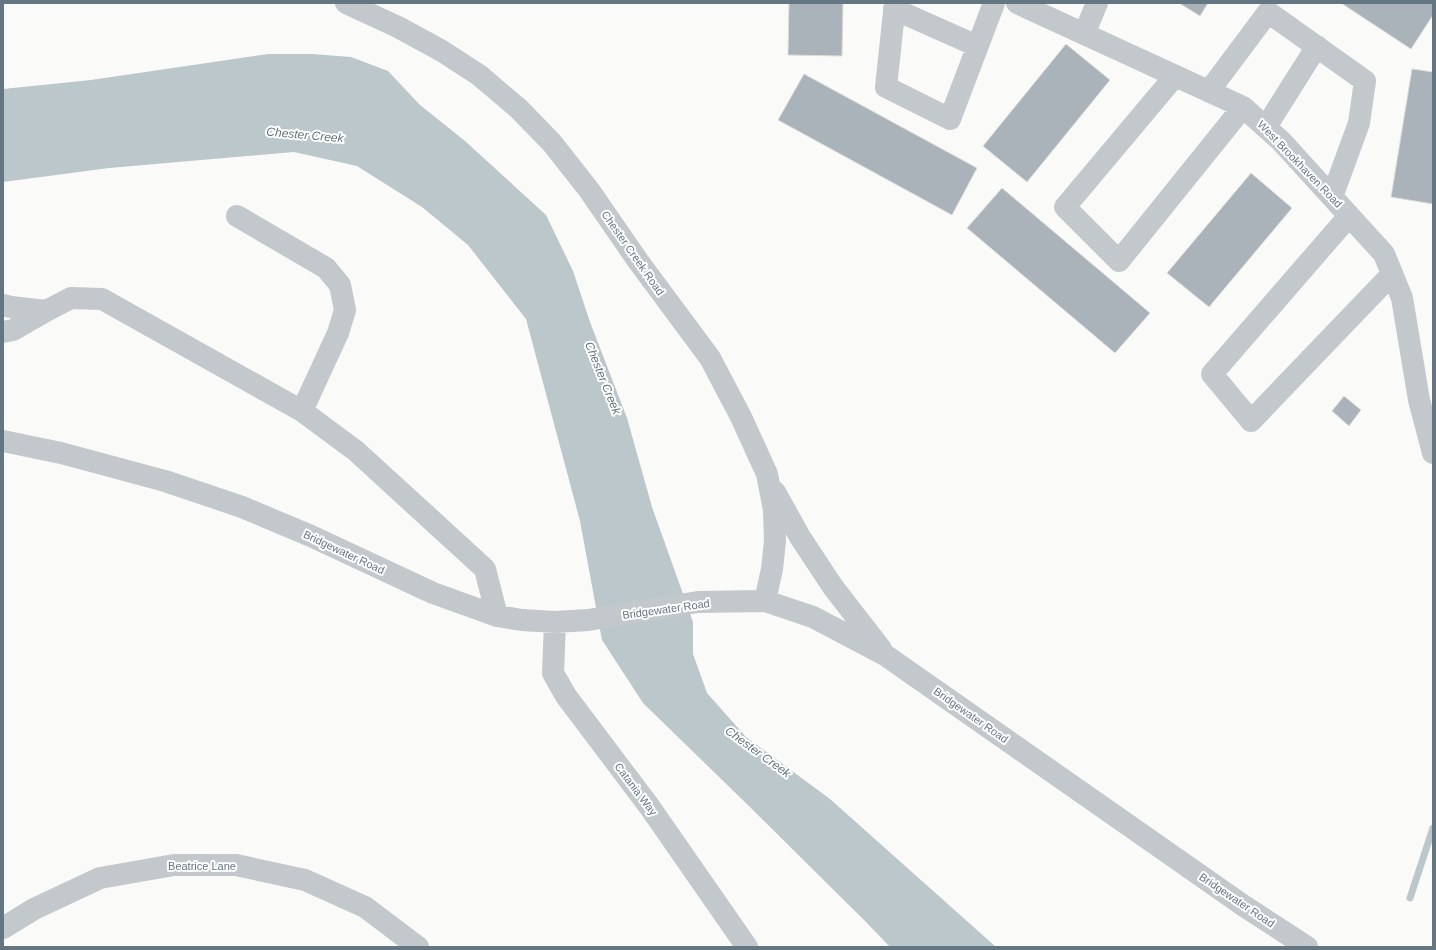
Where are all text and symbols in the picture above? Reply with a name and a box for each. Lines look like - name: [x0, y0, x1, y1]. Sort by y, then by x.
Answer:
- street label: West Brookhaven Road: [1255, 118, 1345, 210]
- water label: Chester Creek: [266, 125, 345, 145]
- street label: Chester Creek Road: [599, 208, 667, 298]
- water label: Chester Creek: [582, 340, 624, 417]
- street label: Bridgewater Road: [302, 528, 386, 576]
- street label: Bridgewater Road: [622, 597, 710, 621]
- street label: Bridgewater Road: [931, 685, 1011, 745]
- water label: Chester Creek: [723, 724, 794, 781]
- street label: Catania Way: [612, 760, 660, 818]
- street label: Beatrice Lane: [168, 860, 236, 872]
- street label: Bridgewater Road: [1197, 870, 1277, 930]

